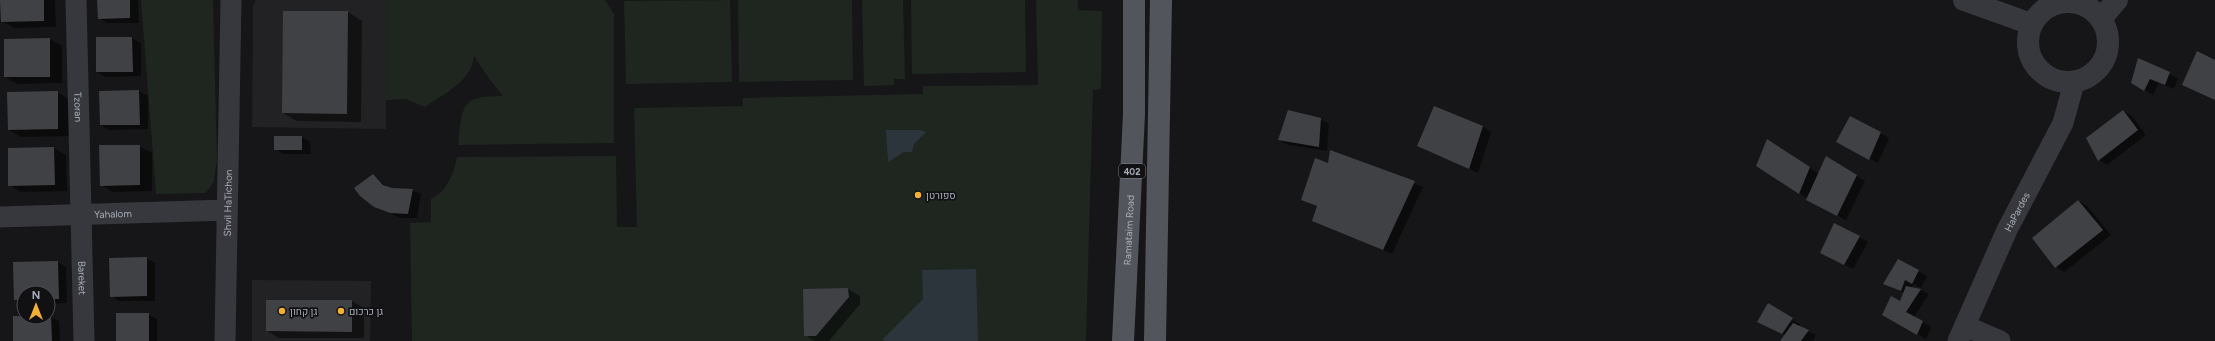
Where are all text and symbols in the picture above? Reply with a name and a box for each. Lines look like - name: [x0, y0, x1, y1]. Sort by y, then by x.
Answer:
- street label: Tzoran: [72, 92, 85, 123]
- road number: 402: [1119, 164, 1145, 178]
- street label: Shvil HaTichon: [220, 169, 235, 237]
- place label: ספורטן: [926, 189, 956, 202]
- street label: HaPardes: [2001, 189, 2032, 234]
- marker: ספורטן: [913, 190, 923, 200]
- street label: Ramataim Road: [1120, 195, 1137, 266]
- street label: Yahalom: [94, 206, 132, 221]
- street label: Bareket: [76, 261, 89, 295]
- north arrow: [16, 285, 56, 325]
- text: N: [32, 289, 40, 302]
- place label: גן קחון: [290, 305, 317, 318]
- place label: גן כרכום: [349, 305, 383, 318]
- marker: גן קחון: [277, 306, 287, 316]
- marker: גן כרכום: [336, 306, 346, 316]

